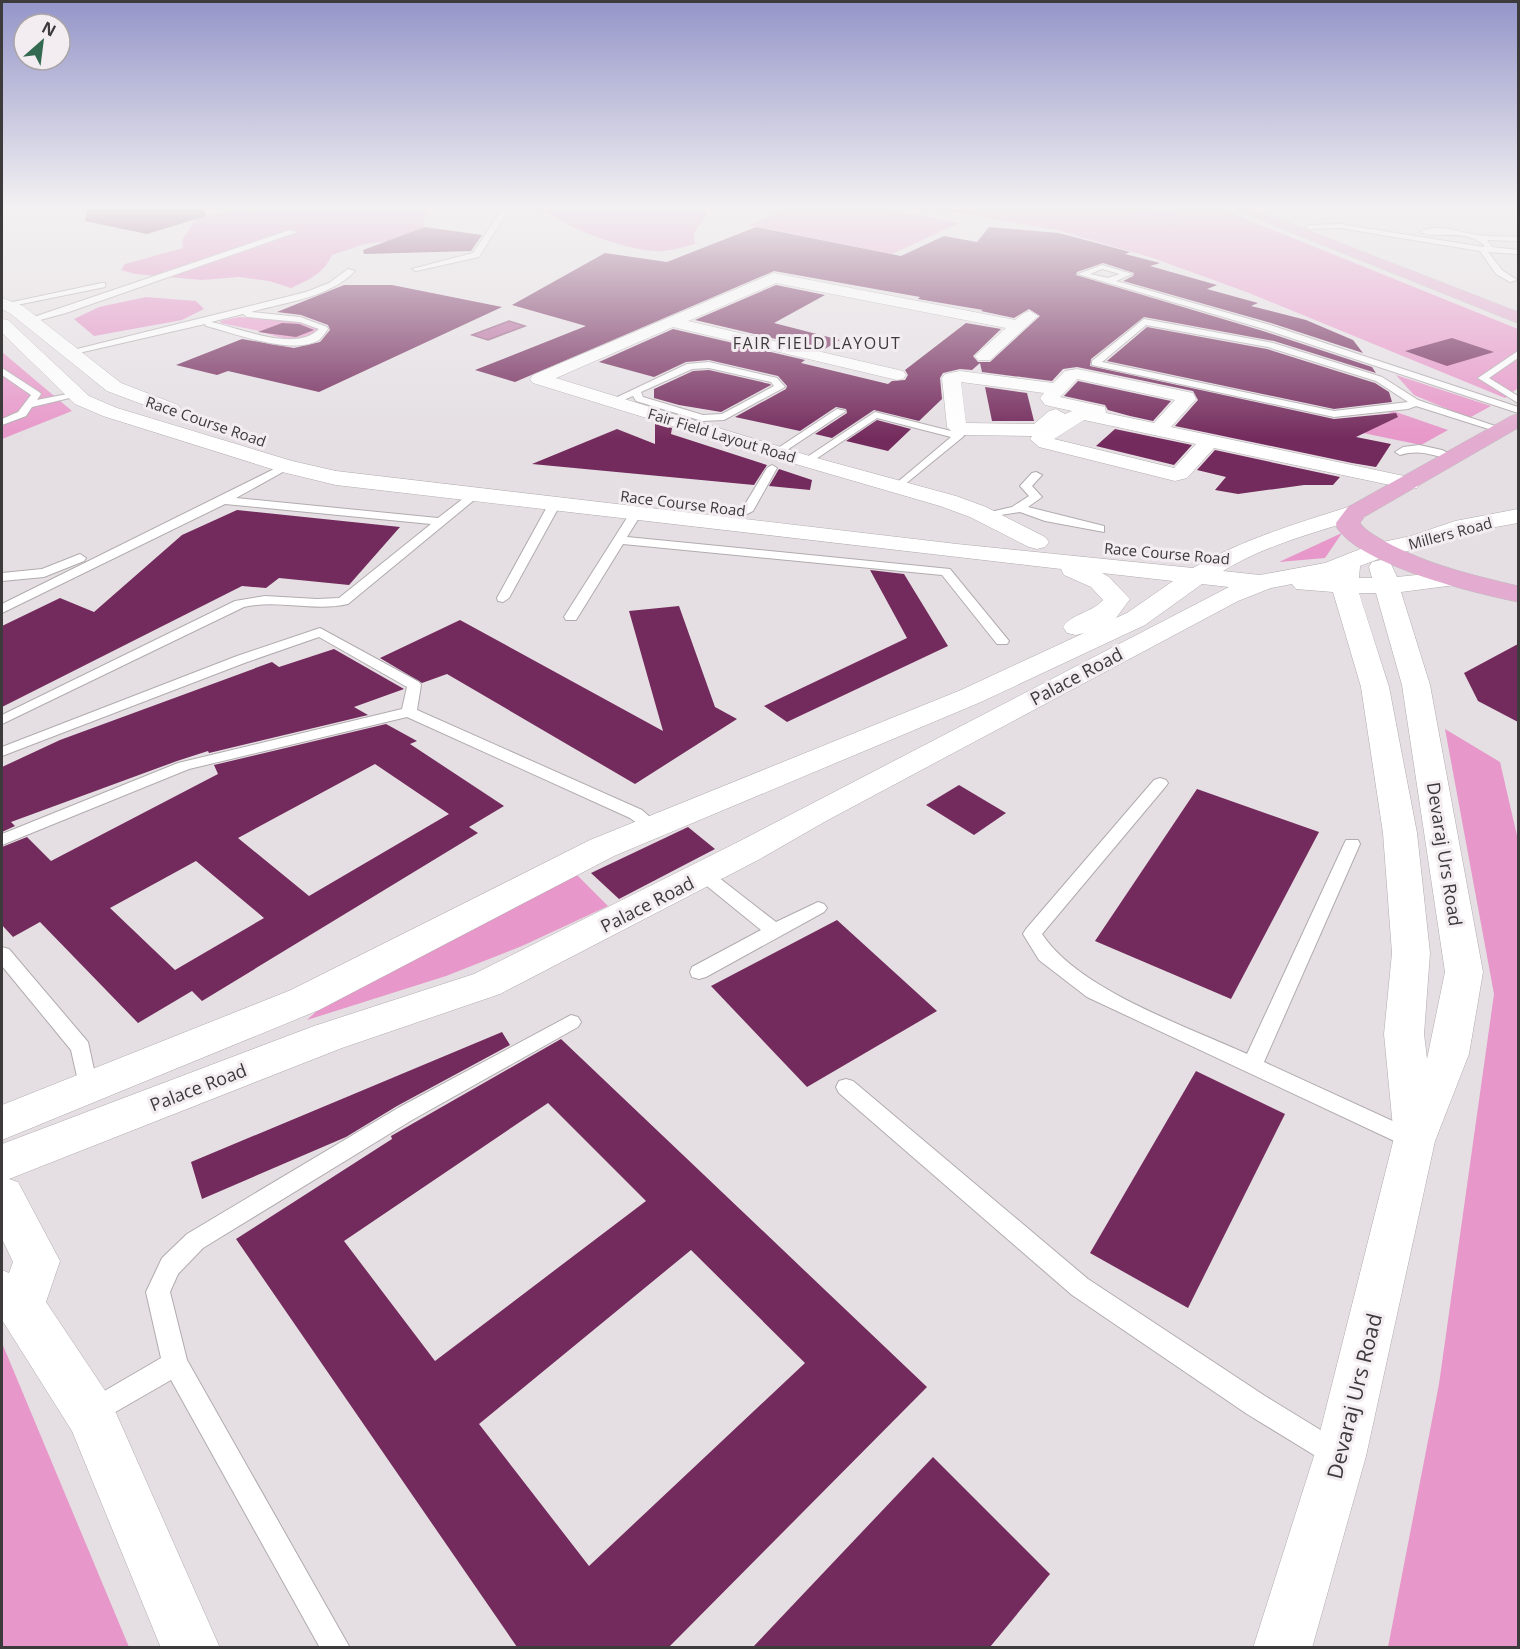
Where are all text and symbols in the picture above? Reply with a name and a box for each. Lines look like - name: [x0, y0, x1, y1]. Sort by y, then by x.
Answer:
- north arrow: [12, 12, 72, 72]
- text: N: [38, 16, 60, 42]
- district label: FAIR FIELD LAYOUT: [733, 332, 901, 354]
- street label: Race Course Road: [143, 391, 269, 451]
- street label: Fair Field Layout Road: [646, 403, 798, 467]
- street label: Race Course Road: [619, 485, 747, 521]
- street label: Millers Road: [1406, 512, 1494, 554]
- street label: Race Course Road: [1103, 538, 1231, 568]
- street label: Palace Road: [1025, 642, 1127, 710]
- street label: Devaraj Urs Road: [1422, 780, 1468, 928]
- street label: Palace Road: [596, 870, 698, 938]
- street label: Palace Road: [146, 1058, 250, 1116]
- street label: Devaraj Urs Road: [1320, 1310, 1388, 1482]

